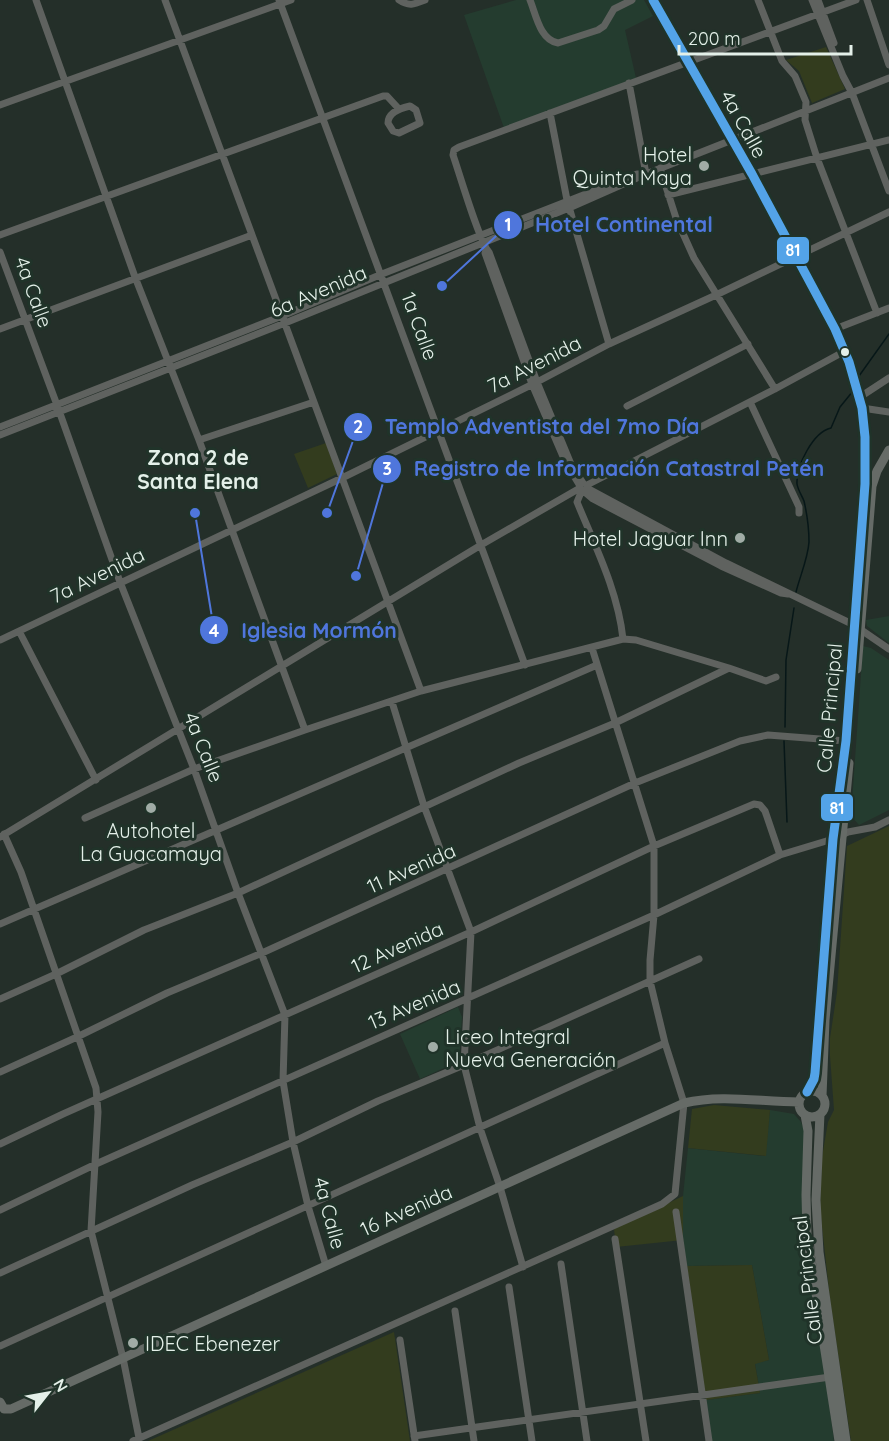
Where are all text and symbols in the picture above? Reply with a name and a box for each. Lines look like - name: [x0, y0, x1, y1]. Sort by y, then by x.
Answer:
- scale bar: [679, 18, 852, 56]
- text: 200 m: [688, 27, 741, 50]
- street label: 4a Calle: [715, 86, 773, 162]
- place label: Hotel Quinta Maya: [573, 142, 692, 190]
- marker: Hotel Quinta Maya: [697, 159, 711, 173]
- callout: Hotel Continental: [493, 206, 724, 245]
- text: Hotel Continental: [535, 211, 713, 237]
- text: 1: [504, 213, 512, 236]
- line badge: 81: [776, 236, 810, 265]
- text: 81: [786, 240, 801, 260]
- street label: 4a Calle: [10, 253, 58, 331]
- street label: 6a Avenida: [266, 259, 370, 323]
- street label: 1a Calle: [396, 289, 444, 363]
- street label: 7a Avenida: [483, 330, 585, 398]
- unlabelled marker: [839, 346, 851, 358]
- callout: Templo Adventista del 7mo Día: [343, 407, 712, 446]
- text: Templo Adventista del 7mo Día: [385, 413, 699, 439]
- text: 2: [353, 415, 363, 438]
- district label: Zona 2 de Santa Elena: [137, 444, 259, 494]
- callout: Registro de Información Catastral Petén: [372, 450, 837, 489]
- text: Registro de Información Catastral Petén: [414, 455, 824, 481]
- text: 3: [382, 457, 392, 480]
- place label: Hotel Jaguar Inn: [573, 526, 728, 551]
- marker: Hotel Jaguar Inn: [733, 531, 747, 545]
- street label: 7a Avenida: [46, 541, 148, 609]
- callout: Iglesia Mormón: [199, 611, 409, 650]
- text: Iglesia Mormón: [241, 617, 397, 643]
- text: 4: [209, 619, 220, 642]
- street label: Calle Principal: [811, 642, 847, 774]
- street label: 4a Calle: [179, 708, 229, 786]
- line badge: 81: [820, 793, 854, 822]
- text: 81: [830, 798, 845, 818]
- marker: Autohotel La Guacamaya: [144, 801, 158, 815]
- place label: Autohotel La Guacamaya: [80, 818, 222, 866]
- street label: 11 Avenida: [363, 837, 459, 899]
- street label: 12 Avenida: [347, 916, 447, 978]
- street label: 13 Avenida: [364, 973, 464, 1035]
- place label: Liceo Integral Nueva Generación: [445, 1024, 616, 1072]
- marker: Liceo Integral Nueva Generación: [426, 1040, 440, 1054]
- street label: 4a Calle: [308, 1174, 352, 1252]
- street label: 16 Avenida: [356, 1179, 456, 1241]
- street label: Calle Principal: [787, 1214, 827, 1346]
- place label: IDEC Ebenezer: [145, 1331, 281, 1356]
- marker: IDEC Ebenezer: [126, 1336, 140, 1350]
- north arrow: [18, 1363, 78, 1423]
- text: N: [49, 1375, 72, 1395]

